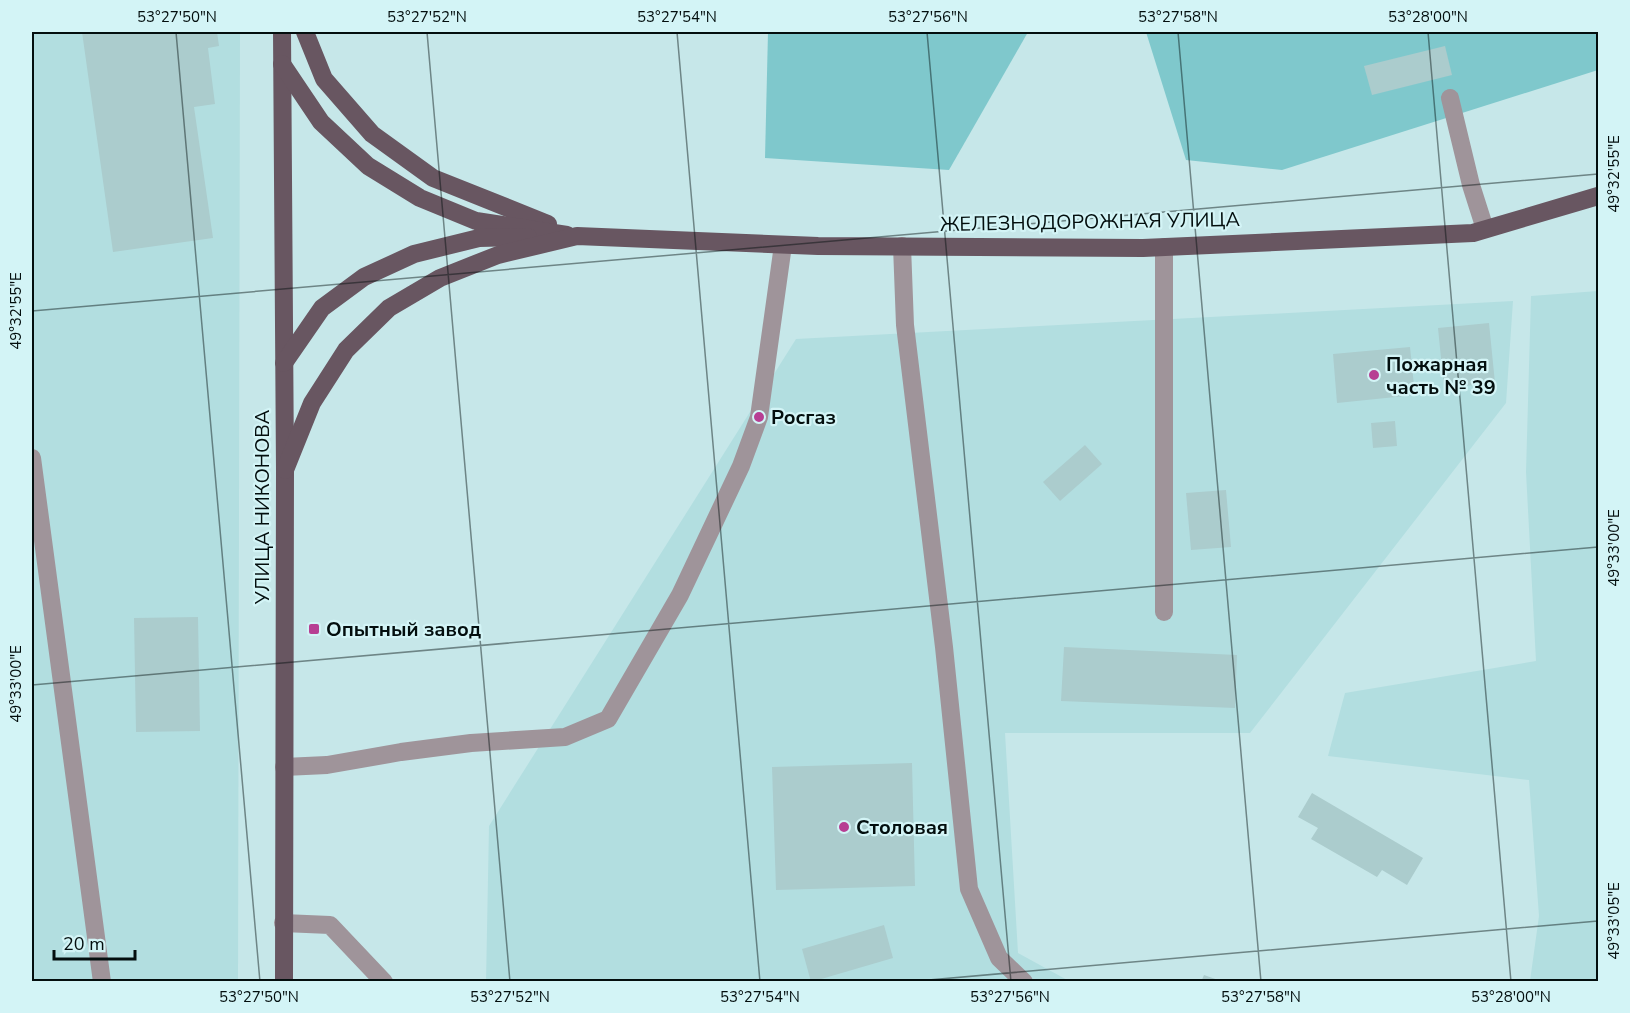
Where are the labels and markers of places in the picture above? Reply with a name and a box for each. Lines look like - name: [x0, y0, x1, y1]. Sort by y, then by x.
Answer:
- place label: Пожарная часть № 39: [1386, 351, 1496, 401]
- marker: Пожарная часть № 39: [1367, 368, 1381, 382]
- place label: Росгаз: [771, 404, 836, 431]
- marker: Росгаз: [752, 410, 766, 424]
- place label: Опытный завод: [326, 616, 481, 643]
- marker: Опытный завод: [307, 622, 321, 636]
- place label: Столовая: [856, 814, 948, 841]
- marker: Столовая: [837, 820, 851, 834]

